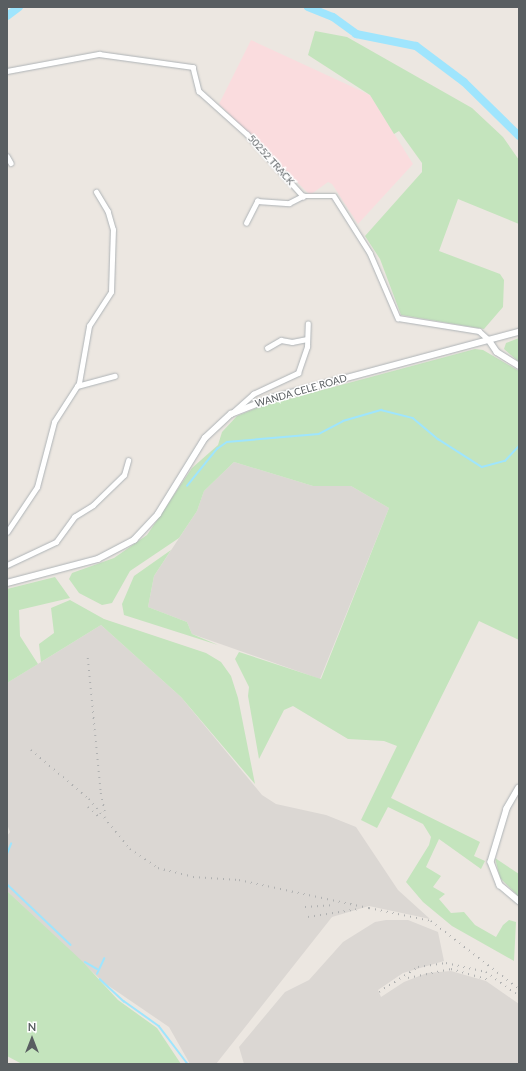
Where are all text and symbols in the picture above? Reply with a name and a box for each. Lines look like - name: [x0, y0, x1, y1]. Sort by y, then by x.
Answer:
- street label: 50252 TRACK: [245, 132, 297, 188]
- street label: WANDA CELE ROAD: [254, 372, 348, 410]
- north arrow: [12, 1019, 52, 1059]
- text: N: [28, 1020, 36, 1033]

